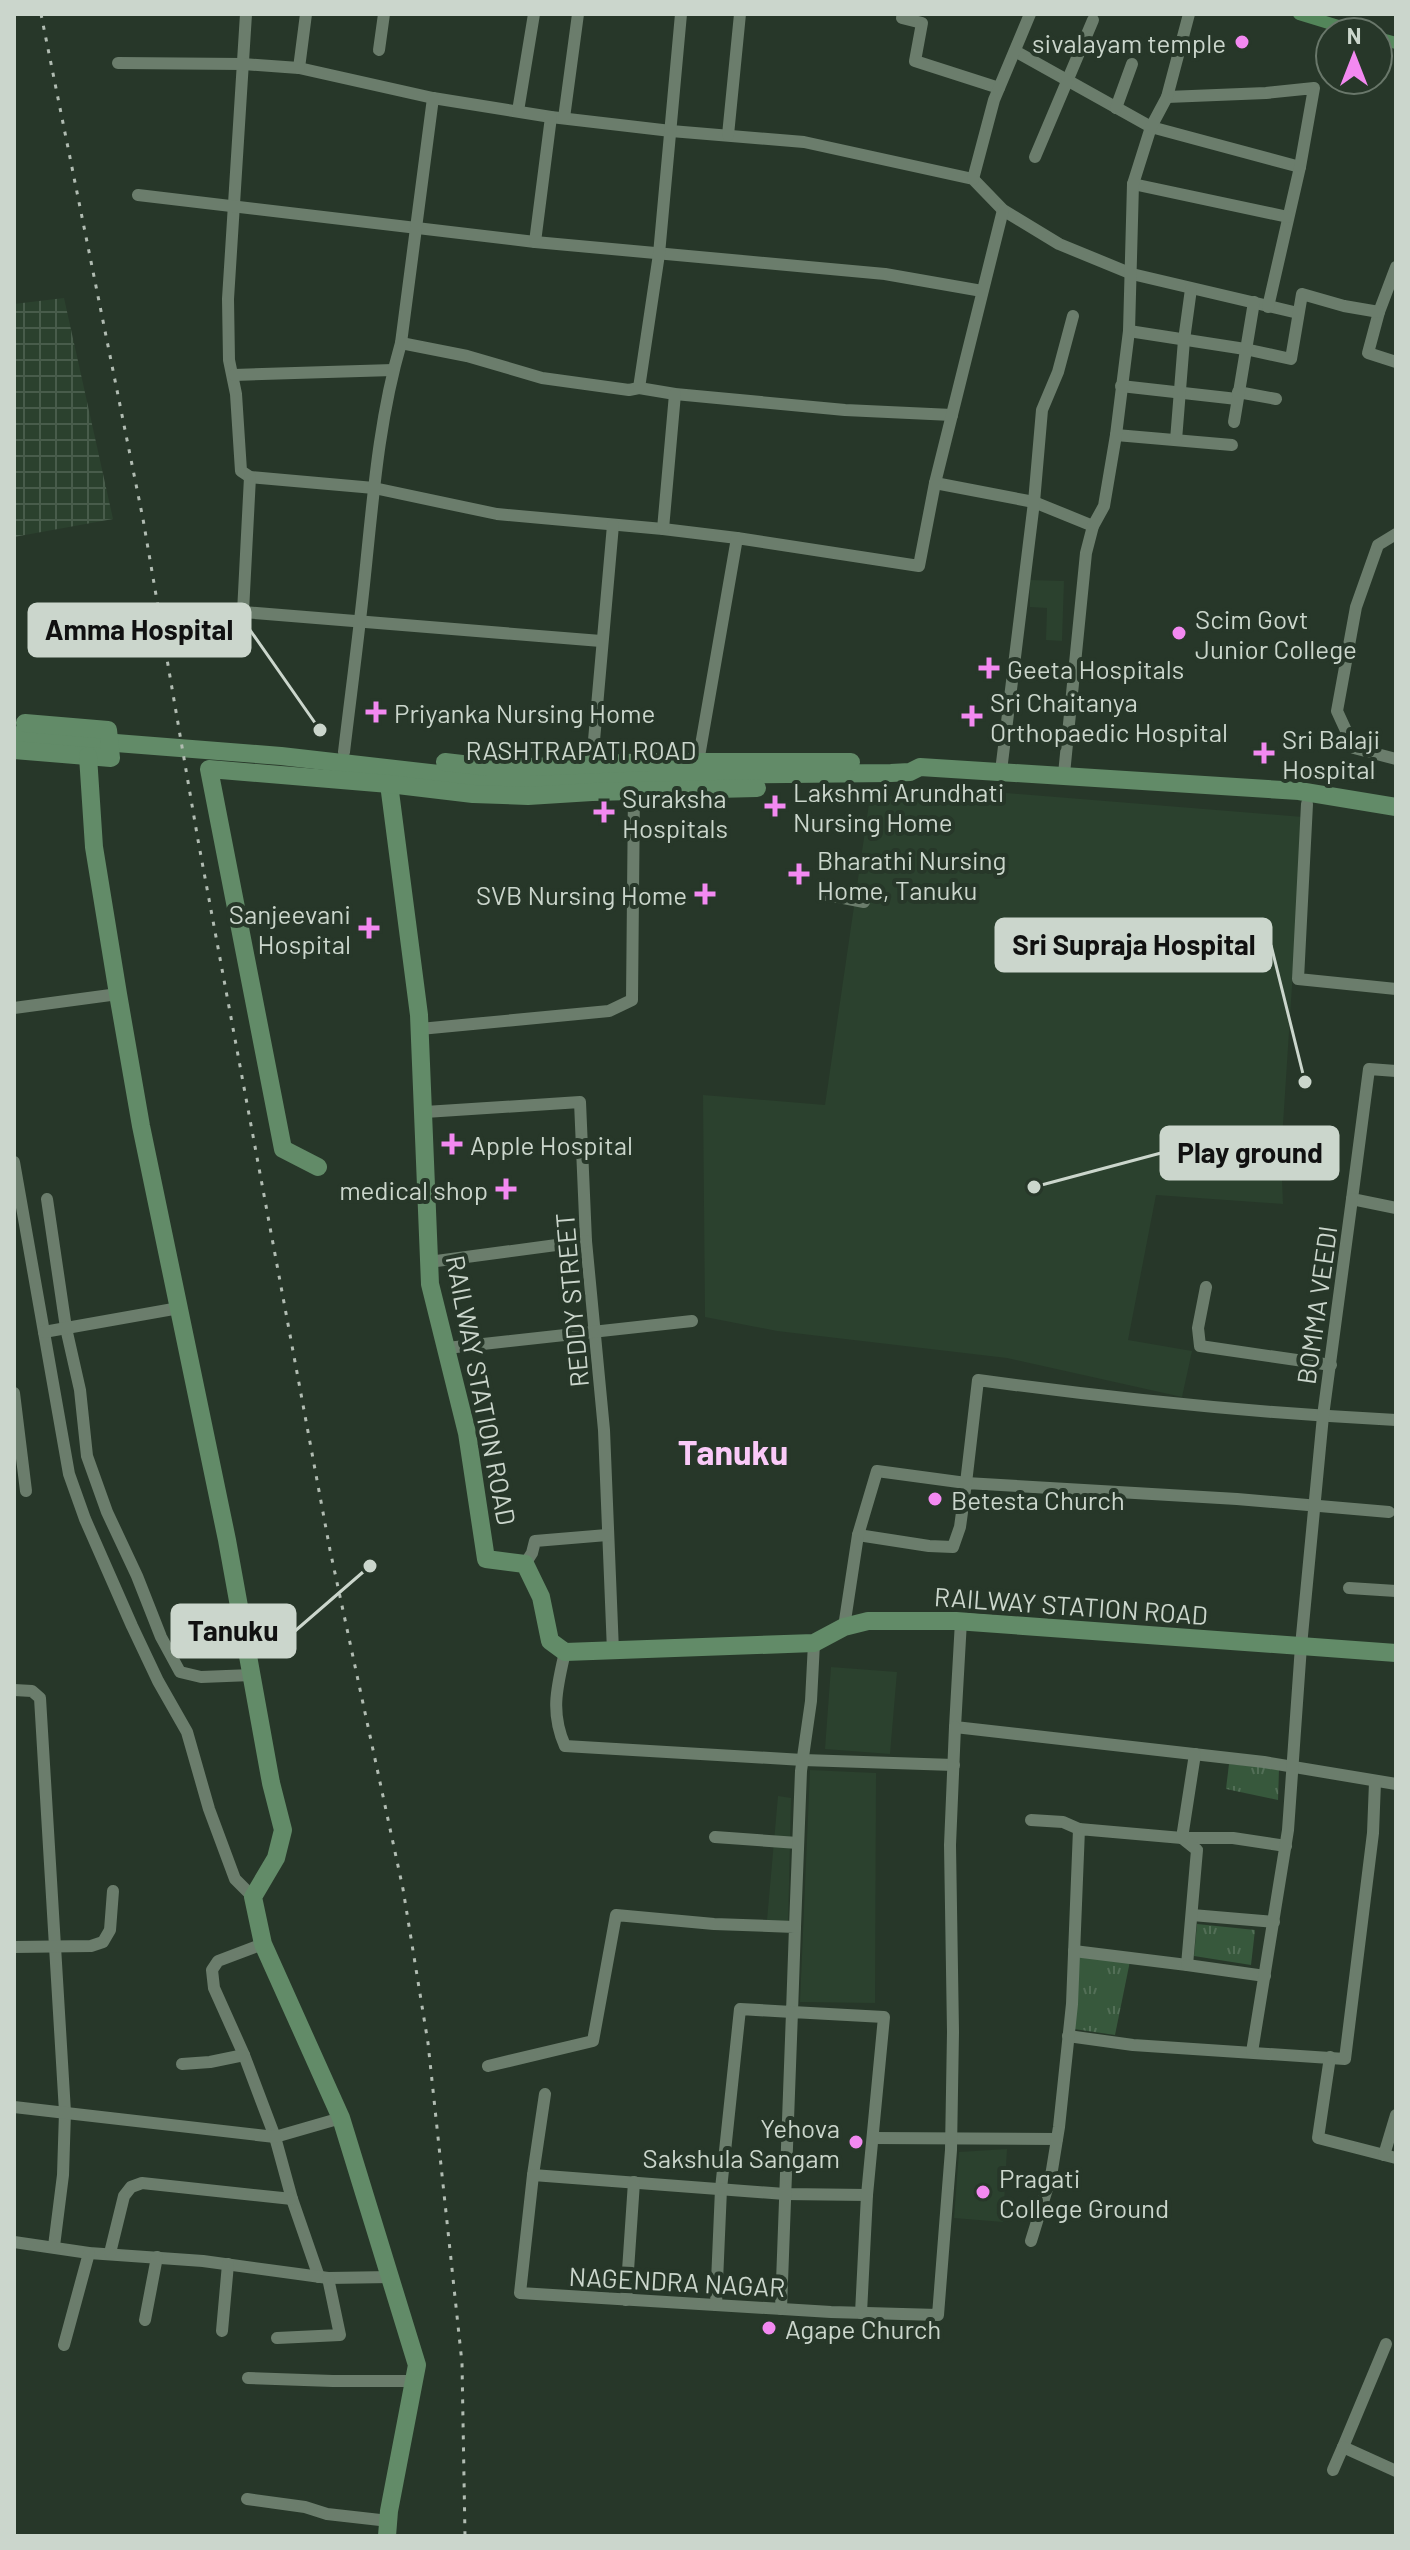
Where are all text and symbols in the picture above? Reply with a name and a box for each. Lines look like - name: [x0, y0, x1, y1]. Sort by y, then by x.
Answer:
- north arrow: [1314, 16, 1394, 96]
- text: N: [1347, 22, 1361, 48]
- place label: sivalayam temple: [1032, 27, 1226, 58]
- marker: sivalayam temple: [1233, 33, 1251, 51]
- place label: Scim Govt Junior College: [1195, 603, 1357, 664]
- callout: Amma Hospital: [29, 604, 250, 656]
- text: Amma Hospital: [45, 612, 233, 646]
- marker: Scim Govt Junior College: [1170, 624, 1188, 642]
- place label: Geeta Hospitals: [1007, 653, 1184, 684]
- marker: Geeta Hospitals: [978, 657, 1000, 679]
- place label: Sri Chaitanya Orthopaedic Hospital: [990, 686, 1228, 747]
- place label: Priyanka Nursing Home: [394, 697, 655, 728]
- marker: Priyanka Nursing Home: [365, 701, 387, 723]
- marker: Sri Chaitanya Orthopaedic Hospital: [961, 705, 983, 727]
- place label: Sri Balaji Hospital: [1282, 723, 1380, 784]
- street label: RASHTRAPATI ROAD: [466, 734, 696, 765]
- marker: Sri Balaji Hospital: [1253, 742, 1275, 764]
- place label: Lakshmi Arundhati Nursing Home: [793, 776, 1004, 837]
- place label: Suraksha Hospitals: [622, 782, 728, 843]
- marker: Lakshmi Arundhati Nursing Home: [764, 795, 786, 817]
- marker: Suraksha Hospitals: [593, 801, 615, 823]
- place label: Bharathi Nursing Home, Tanuku: [817, 844, 1006, 905]
- marker: Bharathi Nursing Home, Tanuku: [788, 863, 810, 885]
- place label: SVB Nursing Home: [476, 879, 687, 910]
- marker: SVB Nursing Home: [694, 883, 716, 905]
- place label: Sanjeevani Hospital: [229, 898, 351, 959]
- marker: Sanjeevani Hospital: [358, 917, 380, 939]
- callout: Sri Supraja Hospital: [996, 919, 1271, 971]
- text: Sri Supraja Hospital: [1012, 927, 1256, 961]
- callout: Play ground: [1161, 1127, 1338, 1179]
- place label: Apple Hospital: [470, 1129, 633, 1160]
- marker: Apple Hospital: [441, 1133, 463, 1155]
- text: Play ground: [1177, 1135, 1323, 1169]
- place label: medical shop: [339, 1174, 488, 1205]
- marker: medical shop: [495, 1178, 517, 1200]
- street label: REDDY STREET: [548, 1212, 594, 1388]
- street label: BOMMA VEEDI: [1290, 1224, 1342, 1386]
- street label: RAILWAY STATION ROAD: [441, 1253, 523, 1527]
- district label: Tanuku: [678, 1431, 788, 1472]
- place label: Betesta Church: [951, 1484, 1125, 1515]
- marker: Betesta Church: [926, 1490, 944, 1508]
- street label: RAILWAY STATION ROAD: [933, 1580, 1209, 1630]
- callout: Tanuku: [172, 1605, 295, 1657]
- text: Tanuku: [188, 1613, 278, 1647]
- place label: Yehova Sakshula Sangam: [643, 2112, 840, 2173]
- marker: Yehova Sakshula Sangam: [847, 2133, 865, 2151]
- place label: Pragati College Ground: [999, 2162, 1169, 2223]
- marker: Pragati College Ground: [974, 2183, 992, 2201]
- street label: NAGENDRA NAGAR: [568, 2260, 786, 2302]
- place label: Agape Church: [785, 2313, 941, 2344]
- marker: Agape Church: [760, 2319, 778, 2337]

